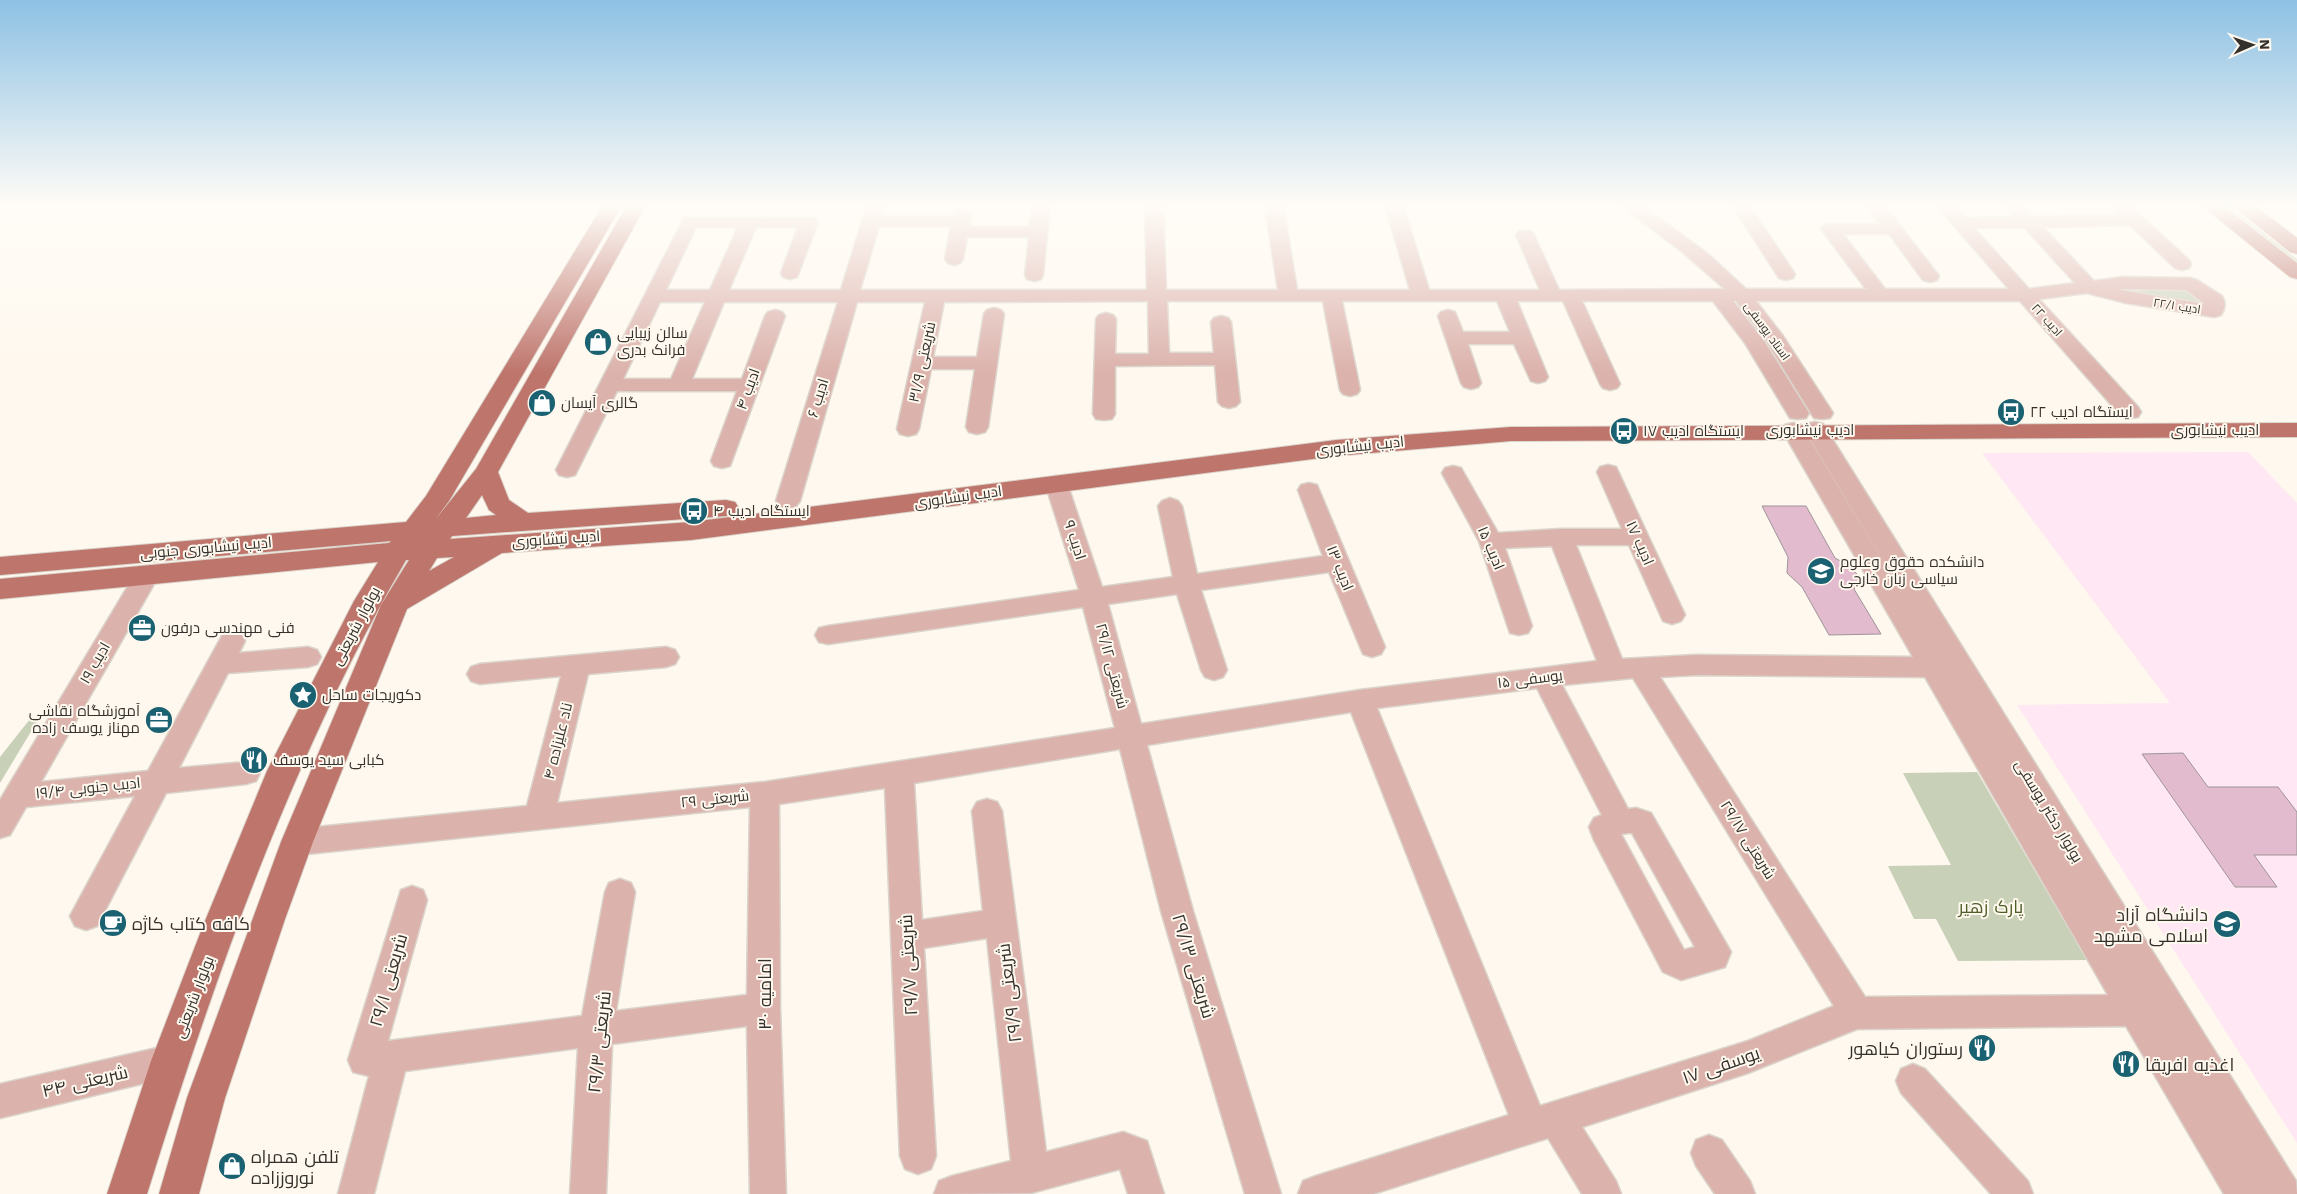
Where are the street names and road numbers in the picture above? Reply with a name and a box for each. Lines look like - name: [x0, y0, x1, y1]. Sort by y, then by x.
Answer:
- street label: ادیب ۲۲/۱: [2152, 295, 2202, 317]
- street label: استاد یوسفی: [1741, 299, 1793, 363]
- street label: ادیب ۲۲: [2029, 301, 2065, 339]
- street label: شریعتی ۳۱/۹: [905, 320, 940, 404]
- street label: ادیب ۴: [732, 366, 764, 412]
- street label: ادیب ۶: [804, 376, 832, 420]
- street label: ادیب نیشابوری: [1766, 421, 1854, 440]
- street label: ادیب نیشابوری: [2171, 421, 2259, 440]
- street label: ادیب نیشابوری: [1315, 432, 1405, 461]
- street label: ادیب نیشابوری: [913, 482, 1003, 513]
- street label: ادیب ۹: [1060, 518, 1090, 562]
- street label: ادیب ۱۷: [1622, 518, 1658, 568]
- street label: ادیب ۱۵: [1474, 524, 1508, 572]
- street label: ادیب نیشابوری: [511, 527, 601, 552]
- street label: ادیب نیشابوری جنوبی: [139, 533, 273, 564]
- street label: ادیب ۱۳: [1323, 543, 1357, 593]
- street label: بولوار شریعتی: [328, 584, 385, 669]
- street label: شریعتی ۲۹/۱۲: [1091, 621, 1132, 711]
- street label: ادیب ۱۹: [76, 639, 114, 687]
- street label: یوسفی ۱۵: [1496, 666, 1564, 693]
- street label: ناد علیزاده ۴: [540, 701, 576, 781]
- street label: بولوار دکتر یوسفی: [2010, 756, 2087, 866]
- street label: ادیب جنوبی ۱۹/۴: [35, 774, 141, 803]
- street label: شریعتی ۲۹: [680, 786, 750, 813]
- street label: شریعتی ۲۹/۱۷: [1716, 797, 1779, 883]
- street label: شریعتی ۲۹/۱۳: [1167, 911, 1220, 1021]
- street label: شریعتی ۲۹/۷: [895, 914, 922, 1016]
- street label: شریعتی ۲۹/۱: [365, 931, 412, 1029]
- street label: شریعتی ۲۹/۹: [993, 942, 1026, 1044]
- street label: بولوار شریعتی: [170, 953, 219, 1041]
- street label: امامیه ۳۰: [754, 958, 775, 1030]
- street label: شریعتی ۲۹/۳: [583, 990, 616, 1094]
- street label: یوسفی ۱۷: [1680, 1042, 1763, 1089]
- street label: شریعتی ۴۴: [40, 1061, 130, 1102]

